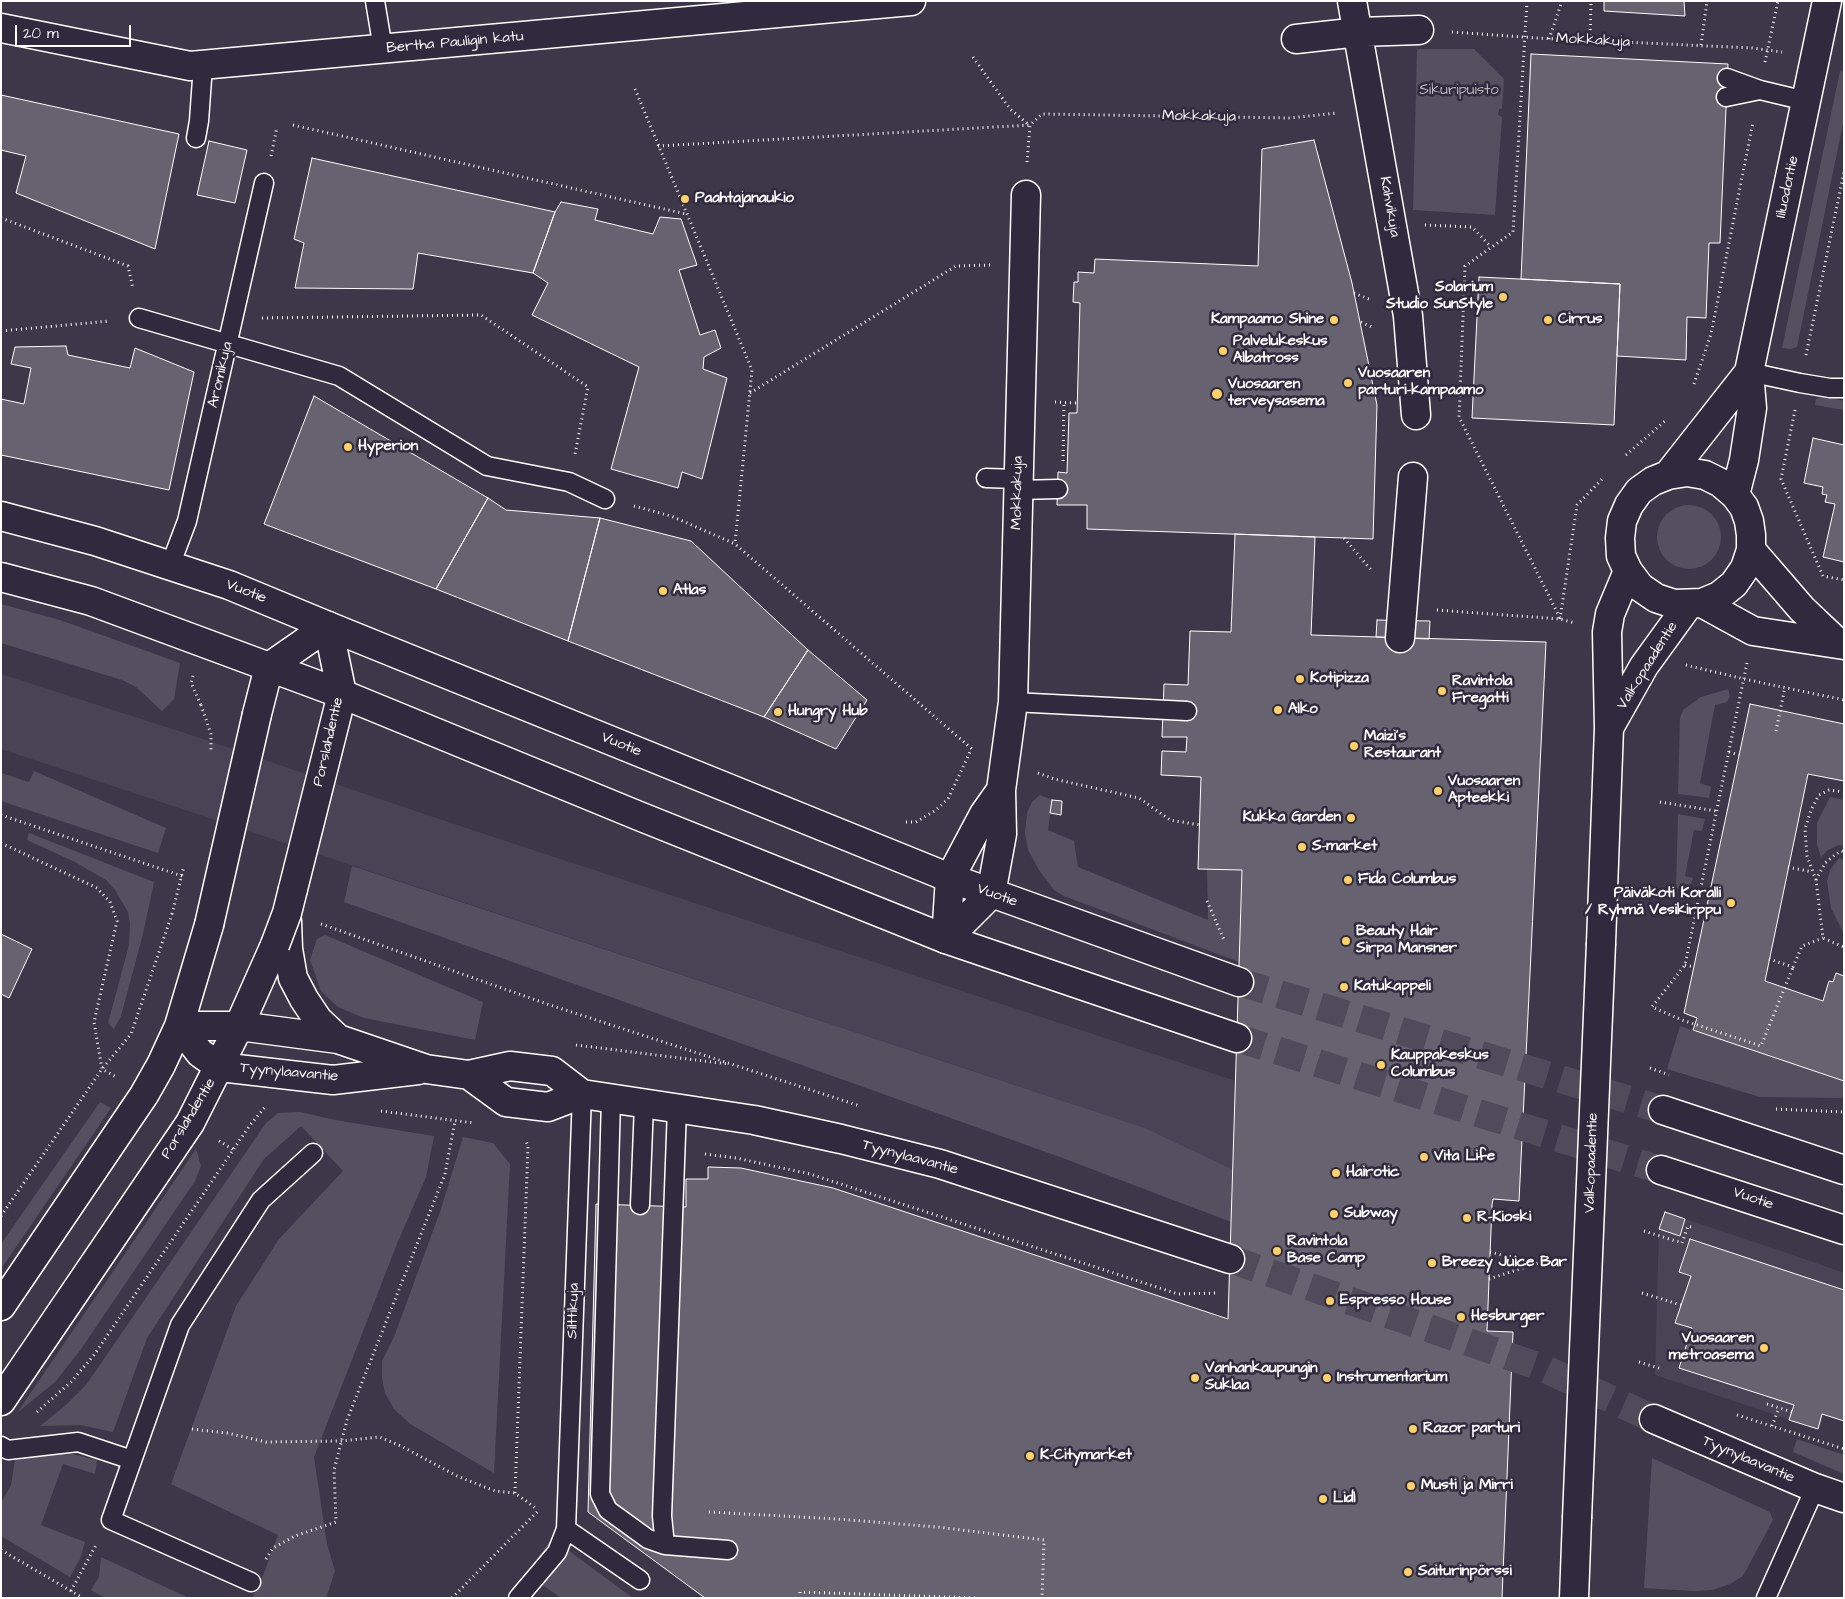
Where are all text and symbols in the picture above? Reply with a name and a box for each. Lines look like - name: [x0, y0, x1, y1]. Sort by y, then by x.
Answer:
- scale bar: [18, 15, 134, 47]
- text: 20 m: [23, 23, 59, 44]
- street label: Bertha Pauligin katu: [386, 28, 524, 58]
- street label: Mokkakuja: [1556, 30, 1630, 52]
- park label: Sikuripuisto: [1419, 82, 1499, 100]
- street label: Mokkakuja: [1162, 107, 1236, 127]
- street label: Iiluodontie: [1773, 154, 1803, 220]
- street label: Kahvikuja: [1375, 175, 1403, 239]
- place label: Paahtajanaukio: [695, 190, 794, 208]
- marker: Paahtajanaukio: [679, 193, 691, 205]
- place label: Solarium Studio SunStyle: [1386, 279, 1493, 314]
- marker: Solarium Studio SunStyle: [1497, 291, 1509, 303]
- place label: Kampaamo Shine: [1211, 311, 1324, 329]
- place label: Cirrus: [1558, 311, 1603, 329]
- marker: Kampaamo Shine: [1328, 314, 1340, 326]
- marker: Cirrus: [1542, 314, 1554, 326]
- place label: Palvelukeskus Albatross: [1233, 333, 1328, 368]
- street label: Aromikuja: [205, 340, 237, 410]
- marker: Palvelukeskus Albatross: [1217, 345, 1229, 357]
- place label: Vuosaaren parturi-kampaamo: [1358, 365, 1483, 400]
- place label: Vuosaaren terveysasema: [1228, 376, 1325, 411]
- marker: Vuosaaren parturi-kampaamo: [1342, 377, 1354, 389]
- marker: Vuosaaren terveysasema: [1210, 387, 1224, 401]
- place label: Hyperion: [358, 438, 418, 456]
- marker: Hyperion: [342, 441, 354, 453]
- street label: Mokkakuja: [1008, 456, 1028, 530]
- street label: Vuotie: [223, 576, 269, 608]
- place label: Atlas: [673, 582, 706, 600]
- marker: Atlas: [657, 585, 669, 597]
- street label: Valkopaadentie: [1614, 619, 1682, 713]
- place label: Kotipizza: [1310, 670, 1369, 688]
- marker: Kotipizza: [1294, 673, 1306, 685]
- place label: Ravintola Fregatti: [1452, 673, 1512, 708]
- marker: Ravintola Fregatti: [1436, 685, 1448, 697]
- street label: Porslahdentie: [310, 696, 348, 788]
- place label: Alko: [1288, 701, 1318, 719]
- place label: Hungry Hub: [788, 703, 868, 721]
- marker: Alko: [1272, 704, 1284, 716]
- marker: Hungry Hub: [772, 706, 784, 718]
- place label: Maizi's Restaurant: [1364, 728, 1441, 763]
- street label: Vuotie: [598, 729, 644, 761]
- marker: Maizi's Restaurant: [1348, 740, 1360, 752]
- place label: Vuosaaren Apteekki: [1448, 773, 1520, 808]
- marker: Vuosaaren Apteekki: [1432, 785, 1444, 797]
- place label: Kukka Garden: [1243, 809, 1341, 827]
- marker: Kukka Garden: [1345, 812, 1357, 824]
- place label: S-market: [1312, 838, 1377, 856]
- marker: S-market: [1296, 841, 1308, 853]
- place label: Fida Columbus: [1358, 871, 1456, 889]
- marker: Fida Columbus: [1342, 874, 1354, 886]
- street label: Vuotie: [974, 880, 1020, 912]
- place label: Päiväkoti Koralli / Ryhmä Vesikirppu: [1585, 885, 1721, 920]
- marker: Päiväkoti Koralli / Ryhmä Vesikirppu: [1725, 897, 1737, 909]
- place label: Beauty Hair Sirpa Mansner: [1356, 923, 1457, 958]
- marker: Beauty Hair Sirpa Mansner: [1340, 935, 1352, 947]
- place label: Katukappeli: [1354, 978, 1431, 996]
- marker: Katukappeli: [1338, 981, 1350, 993]
- place label: Kauppakeskus Columbus: [1391, 1047, 1489, 1082]
- marker: Kauppakeskus Columbus: [1375, 1059, 1387, 1071]
- street label: Tyynylaavantie: [239, 1060, 339, 1086]
- street label: Porslahdentie: [158, 1075, 220, 1163]
- street label: Valkopaadentie: [1581, 1113, 1603, 1213]
- street label: Tyynylaavantie: [860, 1137, 960, 1179]
- place label: Vita Life: [1434, 1148, 1495, 1166]
- marker: Vita Life: [1418, 1151, 1430, 1163]
- place label: Hairotic: [1346, 1164, 1400, 1182]
- marker: Hairotic: [1330, 1167, 1342, 1179]
- street label: Vuotie: [1730, 1184, 1776, 1214]
- place label: Subway: [1344, 1205, 1398, 1223]
- marker: Subway: [1328, 1208, 1340, 1220]
- place label: R-Kioski: [1477, 1209, 1531, 1227]
- marker: R-Kioski: [1461, 1212, 1473, 1224]
- place label: Ravintola Base Camp: [1287, 1233, 1365, 1268]
- marker: Ravintola Base Camp: [1271, 1245, 1283, 1257]
- place label: Breezy Juice Bar: [1442, 1254, 1567, 1272]
- marker: Breezy Juice Bar: [1426, 1257, 1438, 1269]
- street label: Silttikuja: [564, 1283, 584, 1339]
- place label: Espresso House: [1340, 1292, 1451, 1310]
- marker: Espresso House: [1324, 1295, 1336, 1307]
- place label: Hesburger: [1471, 1308, 1544, 1326]
- marker: Hesburger: [1455, 1311, 1467, 1323]
- place label: Vuosaaren metroasema: [1669, 1330, 1754, 1365]
- marker: Vuosaaren metroasema: [1758, 1342, 1770, 1354]
- place label: Vanhankaupungin Suklaa: [1205, 1360, 1318, 1395]
- place label: Instrumentarium: [1337, 1369, 1447, 1387]
- marker: Vanhankaupungin Suklaa: [1189, 1372, 1201, 1384]
- marker: Instrumentarium: [1321, 1372, 1333, 1384]
- place label: Razor parturi: [1423, 1420, 1520, 1438]
- marker: Razor parturi: [1407, 1423, 1419, 1435]
- street label: Tyynylaavantie: [1699, 1432, 1797, 1488]
- place label: K-Citymarket: [1040, 1447, 1132, 1465]
- marker: K-Citymarket: [1024, 1450, 1036, 1462]
- place label: Musti ja Mirri: [1421, 1477, 1513, 1495]
- marker: Musti ja Mirri: [1405, 1480, 1417, 1492]
- place label: Lidl: [1333, 1490, 1356, 1508]
- marker: Lidl: [1317, 1493, 1329, 1505]
- place label: Saiturinpörssi: [1418, 1563, 1512, 1581]
- marker: Saiturinpörssi: [1402, 1566, 1414, 1578]

